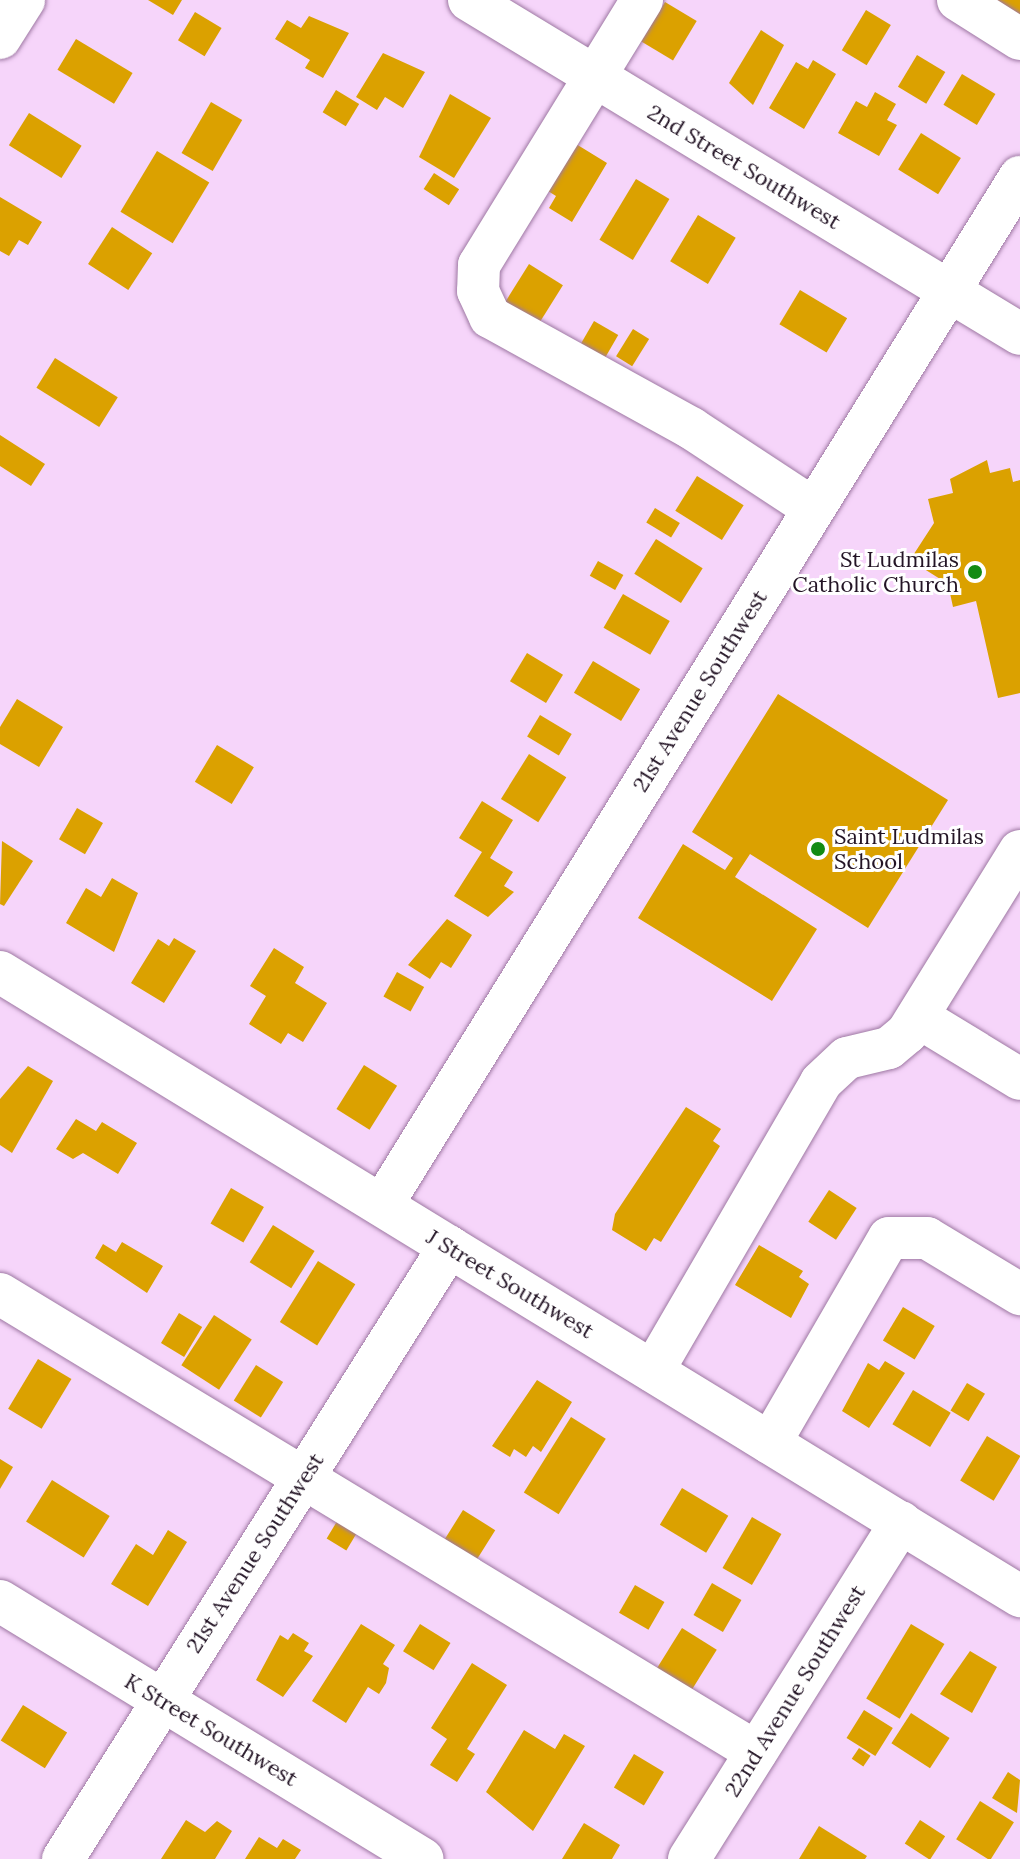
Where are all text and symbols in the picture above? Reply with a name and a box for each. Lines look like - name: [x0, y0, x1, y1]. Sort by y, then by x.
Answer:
- street label: 2nd Street Southwest: [643, 99, 845, 235]
- place label: St Ludmilas Catholic Church: [792, 546, 959, 598]
- marker: St Ludmilas Catholic Church: [966, 563, 984, 581]
- street label: 21st Avenue Southwest: [627, 585, 773, 797]
- place label: Saint Ludmilas School: [834, 823, 984, 874]
- marker: Saint Ludmilas School: [809, 840, 827, 858]
- street label: J Street Southwest: [422, 1224, 598, 1344]
- street label: 21st Avenue Southwest: [181, 1448, 329, 1658]
- street label: 22nd Avenue Southwest: [719, 1580, 871, 1802]
- street label: K Street Southwest: [120, 1668, 302, 1792]

